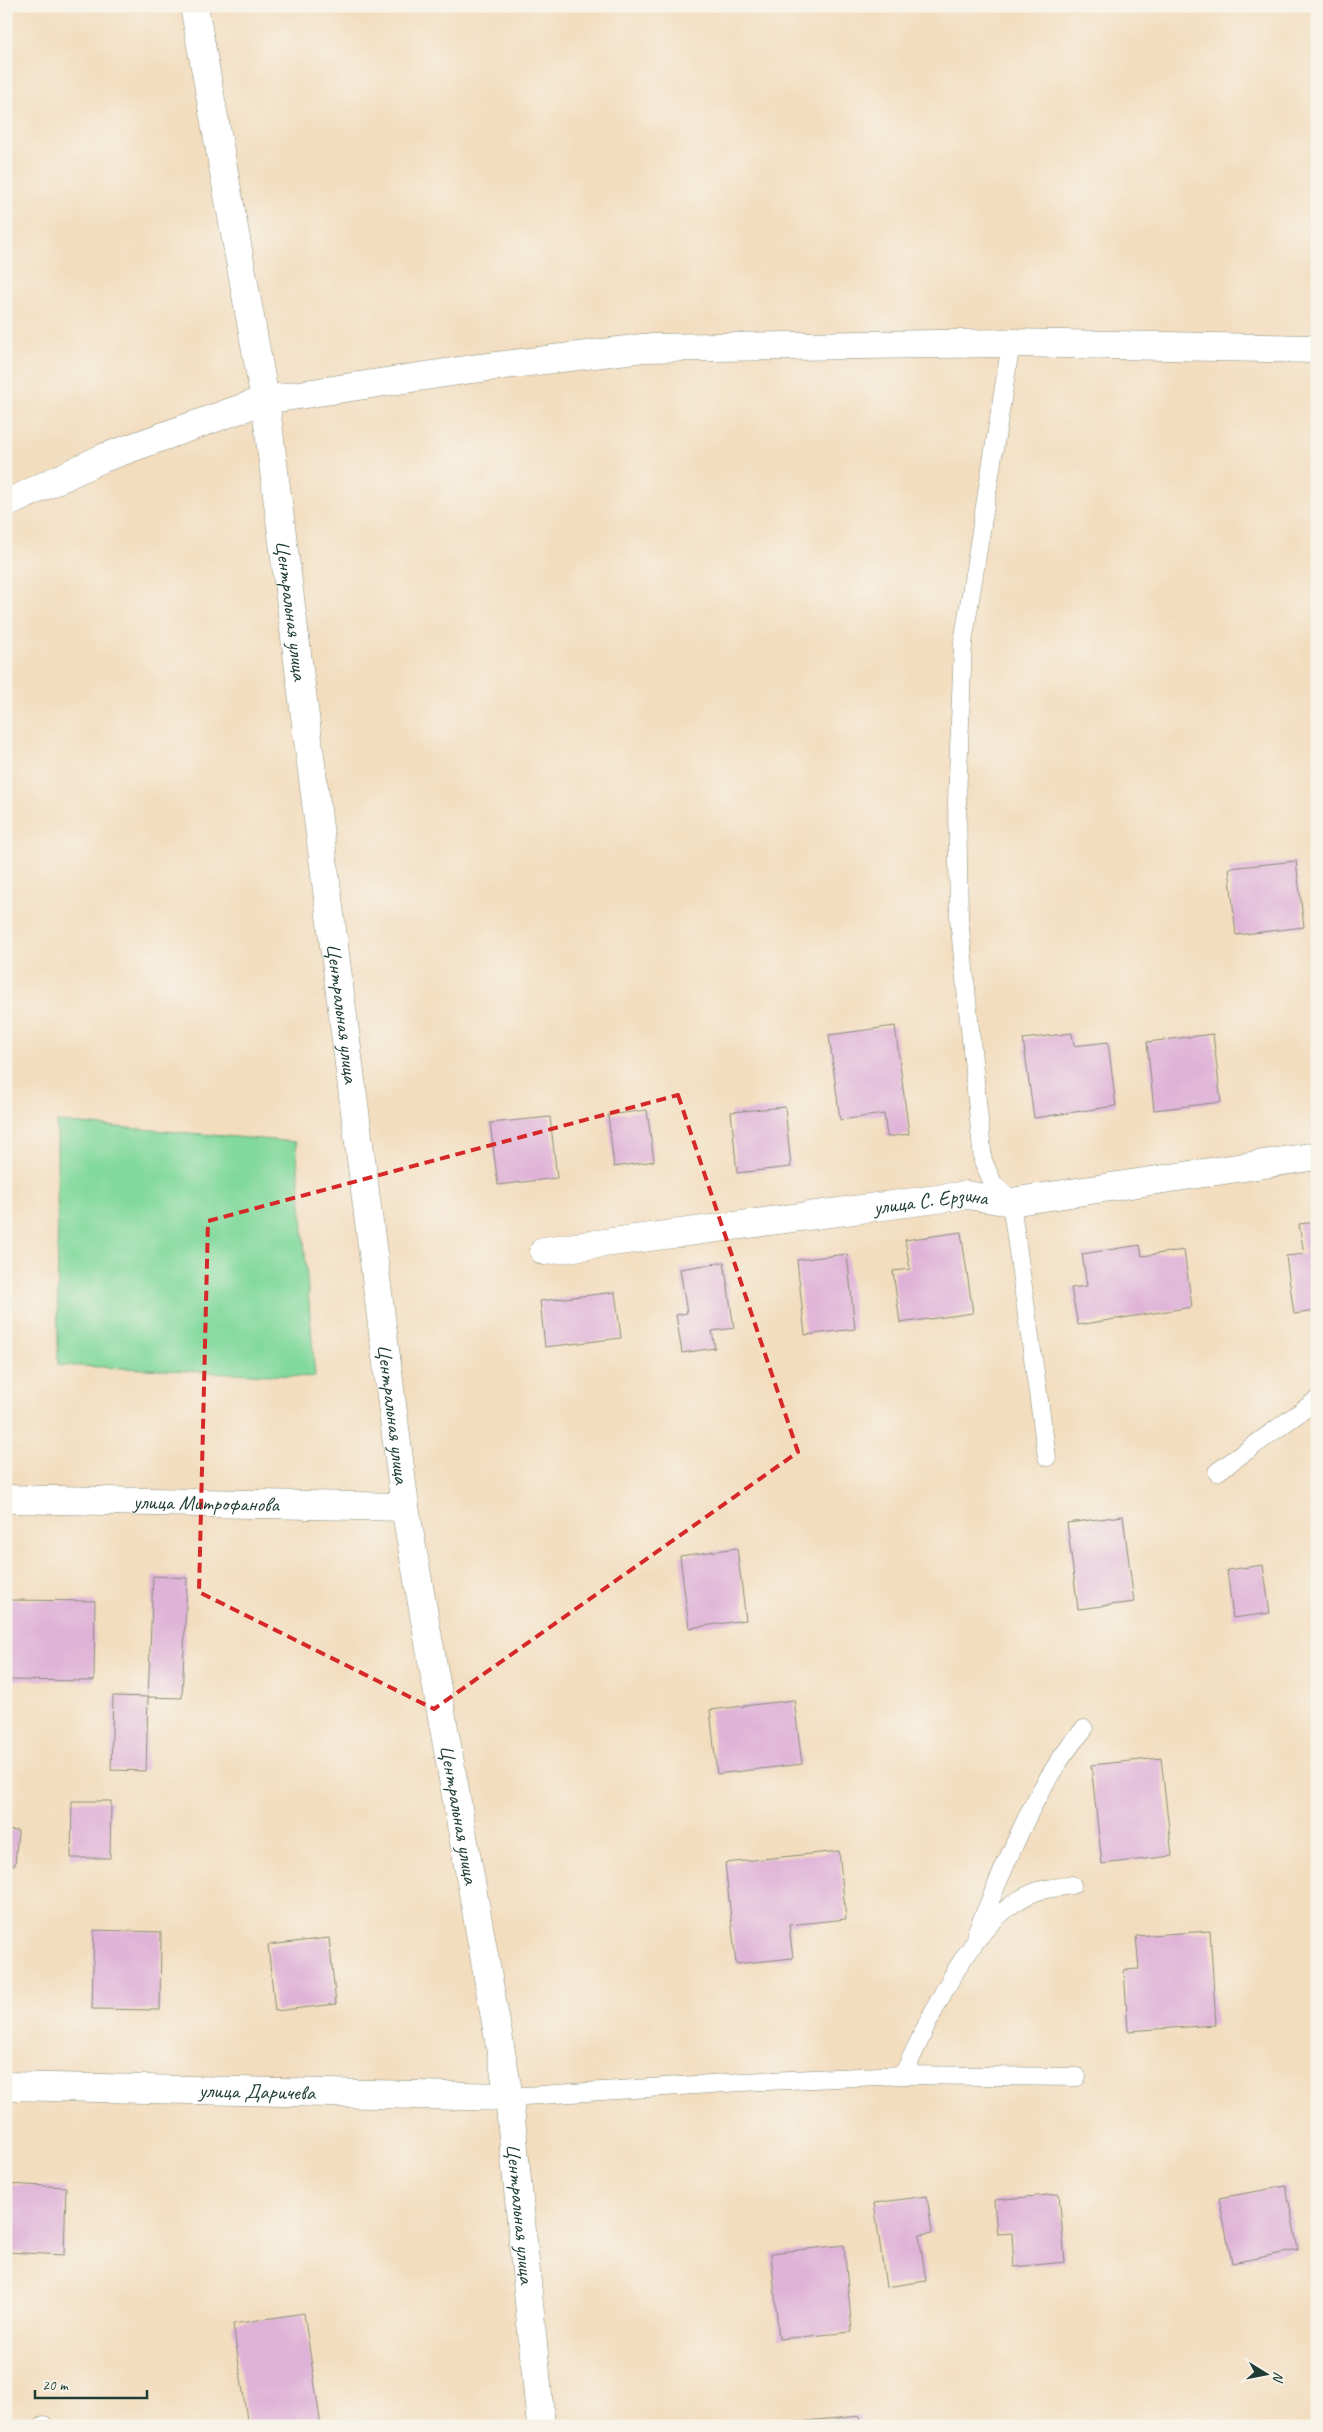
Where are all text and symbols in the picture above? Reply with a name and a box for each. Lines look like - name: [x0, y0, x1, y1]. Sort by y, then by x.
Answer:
- street label: Центральная улица: [270, 539, 314, 684]
- street label: Центральная улица: [321, 942, 364, 1086]
- street label: улица С. Ерзина: [870, 1181, 991, 1221]
- street label: Центральная улица: [371, 1342, 415, 1487]
- street label: улица Митрофанова: [131, 1489, 281, 1517]
- street label: Центральная улица: [434, 1743, 485, 1888]
- street label: улица Даричева: [197, 2077, 317, 2106]
- street label: Центральная улица: [501, 2142, 540, 2287]
- north arrow: [1240, 2350, 1290, 2400]
- scale bar: [35, 2367, 148, 2399]
- text: N: [1269, 2370, 1287, 2384]
- text: 20 m: [42, 2376, 69, 2395]

